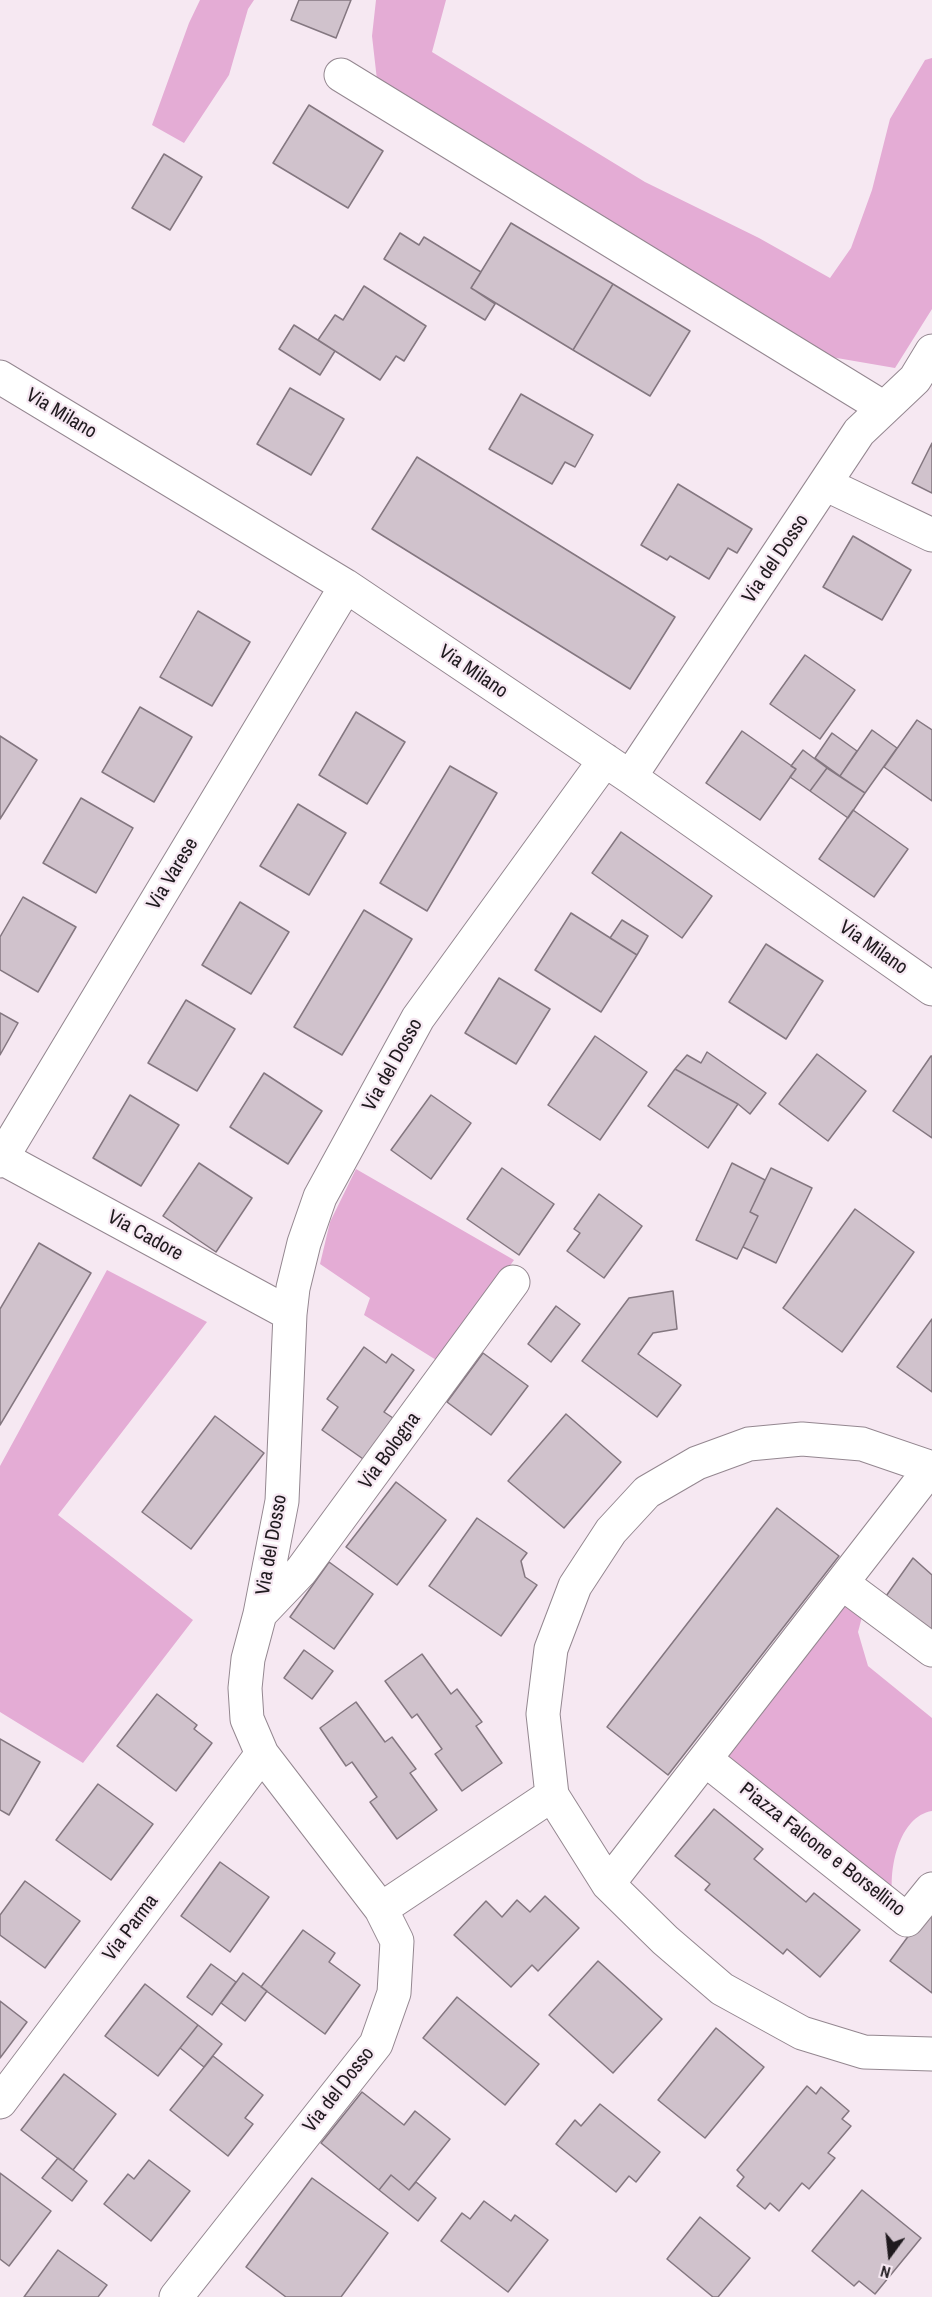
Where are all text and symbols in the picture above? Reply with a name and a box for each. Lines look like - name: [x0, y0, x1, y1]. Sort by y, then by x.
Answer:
- street label: Via Milano: [21, 384, 101, 444]
- street label: Via del Dosso: [738, 510, 814, 608]
- street label: Via Milano: [434, 640, 512, 704]
- street label: Via Varese: [142, 834, 204, 914]
- street label: Via Milano: [834, 916, 912, 980]
- street label: Via del Dosso: [358, 1015, 428, 1115]
- street label: Via Cadore: [103, 1205, 187, 1267]
- street label: Via Bologna: [354, 1408, 426, 1494]
- street label: Via del Dosso: [251, 1493, 293, 1597]
- street label: Piazza Falcone e Borsellino: [734, 1778, 910, 1922]
- street label: Via Parma: [98, 1890, 164, 1966]
- street label: Via del Dosso: [298, 2042, 380, 2138]
- north arrow: [860, 2225, 920, 2285]
- text: N: [878, 2261, 893, 2284]

